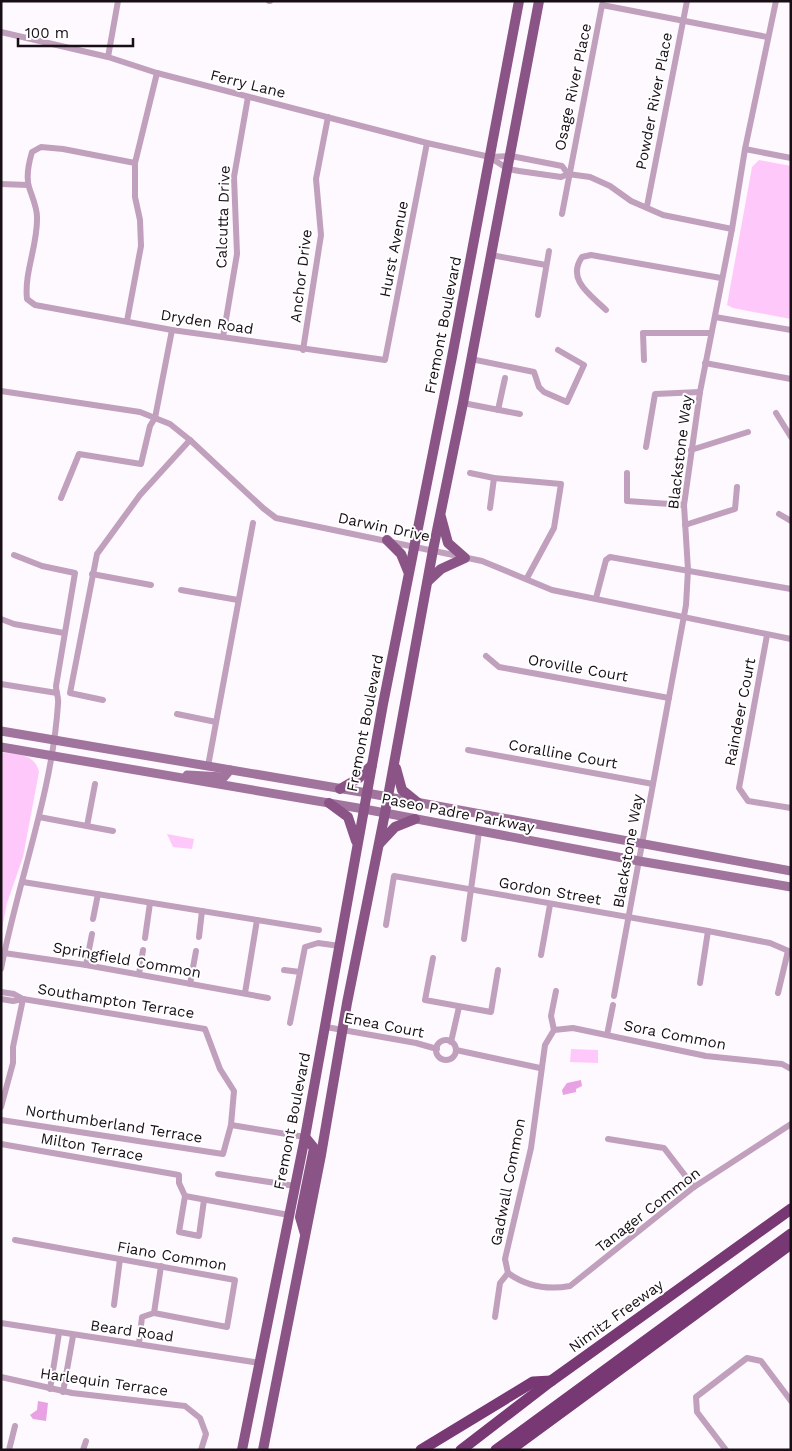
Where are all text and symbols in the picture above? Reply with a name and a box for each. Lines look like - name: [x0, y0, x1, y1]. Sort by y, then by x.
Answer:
- scale bar: [18, 15, 132, 47]
- street label: Osage River Place: [551, 22, 595, 152]
- text: 100 m: [25, 24, 69, 42]
- street label: Powder River Place: [632, 31, 676, 171]
- street label: Ferry Lane: [208, 66, 288, 102]
- street label: Calcutta Drive: [212, 165, 234, 269]
- street label: Hurst Avenue: [376, 199, 412, 299]
- street label: Anchor Drive: [286, 228, 316, 324]
- street label: Fremont Boulevard: [421, 255, 465, 395]
- street label: Dryden Road: [159, 306, 255, 338]
- street label: Blackstone Way: [664, 394, 696, 510]
- street label: Darwin Drive: [336, 508, 432, 546]
- street label: Oroville Court: [527, 650, 630, 686]
- street label: Fremont Boulevard: [343, 653, 387, 793]
- street label: Raindeer Court: [721, 656, 759, 768]
- street label: Coralline Court: [507, 736, 620, 773]
- street label: Paseo Padre Parkway: [380, 789, 536, 837]
- street label: Blackstone Way: [609, 793, 647, 909]
- street label: Gordon Street: [497, 873, 603, 909]
- street label: Springfield Common: [52, 938, 202, 982]
- street label: Southampton Terrace: [36, 980, 196, 1022]
- street label: Enea Court: [342, 1008, 426, 1042]
- street label: Sora Common: [622, 1016, 728, 1054]
- street label: Fremont Boulevard: [270, 1051, 314, 1191]
- street label: Northumberland Terrace: [24, 1101, 204, 1147]
- street label: Gadwall Common: [487, 1117, 529, 1247]
- street label: Milton Terrace: [39, 1129, 145, 1165]
- street label: Tanager Common: [592, 1164, 704, 1256]
- street label: Fiano Common: [116, 1237, 228, 1275]
- street label: Nimitz Freeway: [565, 1276, 667, 1356]
- street label: Beard Road: [89, 1316, 175, 1346]
- street label: Harlequin Terrace: [39, 1364, 169, 1400]

